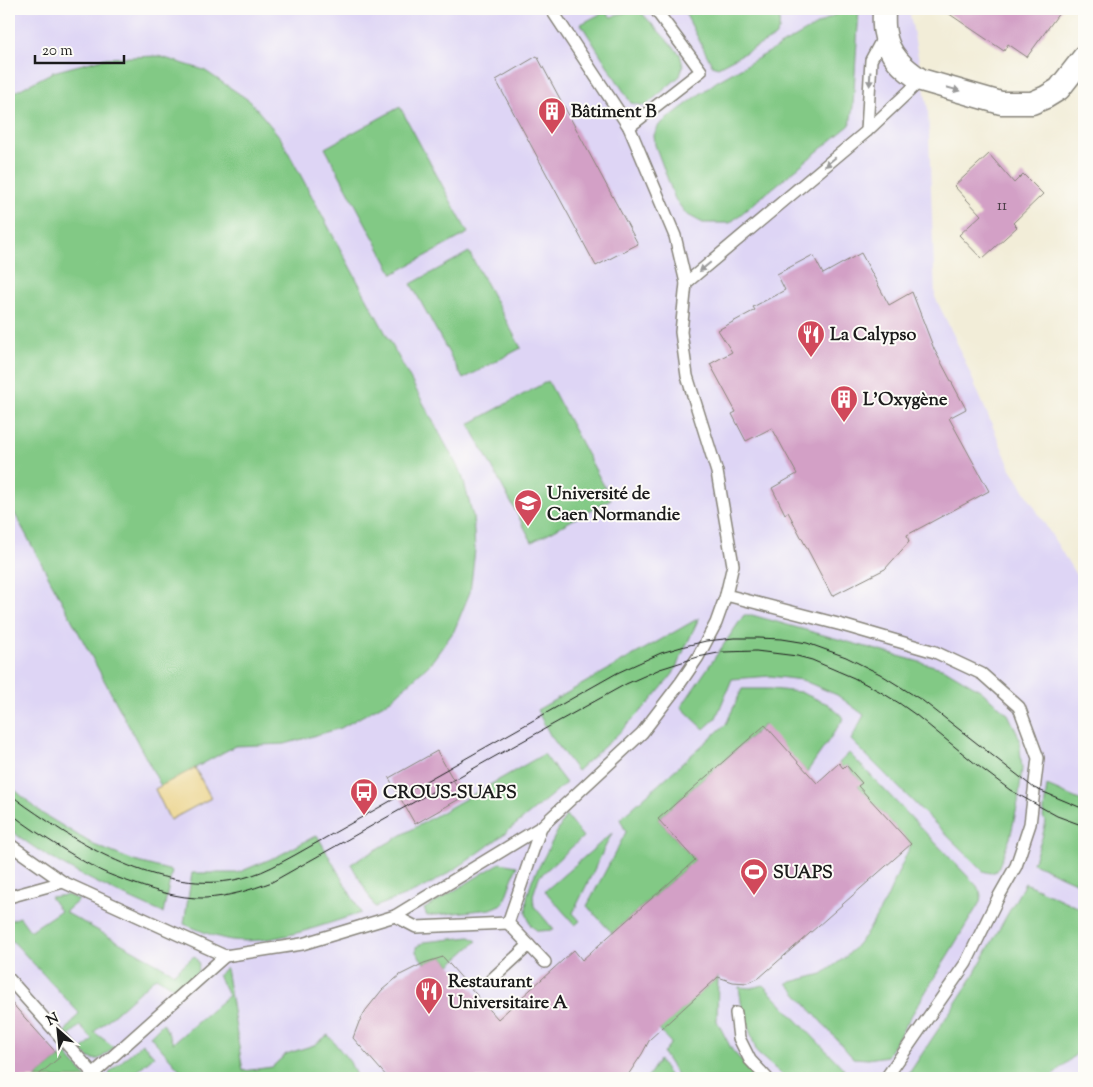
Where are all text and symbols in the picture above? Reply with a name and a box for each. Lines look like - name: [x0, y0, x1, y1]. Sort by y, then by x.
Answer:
- scale bar: [35, 32, 124, 64]
- text: 20 m: [42, 41, 73, 62]
- one-way arrow: [865, 71, 873, 87]
- one-way arrow: [945, 86, 960, 94]
- building icon: Bâtiment B: [537, 96, 567, 135]
- place label: Bâtiment B: [571, 100, 657, 126]
- one-way arrow: [823, 157, 836, 168]
- house number: 11: [997, 196, 1007, 217]
- one-way arrow: [699, 261, 712, 272]
- restaurant icon: La Calypso: [796, 319, 826, 358]
- place label: La Calypso: [830, 323, 916, 349]
- building icon: L'Oxygène: [829, 384, 859, 423]
- place label: L'Oxygène: [863, 388, 948, 414]
- place label: Université de Caen Normandie: [547, 482, 681, 529]
- school or university icon: Université de Caen Normandie: [513, 488, 543, 527]
- bus stop icon: CROUS-SUAPS: [349, 777, 379, 816]
- place label: CROUS-SUAPS: [383, 781, 517, 807]
- sports icon: SUAPS: [739, 857, 769, 896]
- place label: SUAPS: [773, 861, 833, 887]
- place label: Restaurant Universitaire A: [448, 970, 568, 1017]
- restaurant icon: Restaurant Universitaire A: [414, 976, 444, 1015]
- north arrow: [32, 1004, 82, 1054]
- text: N: [43, 1009, 63, 1032]

